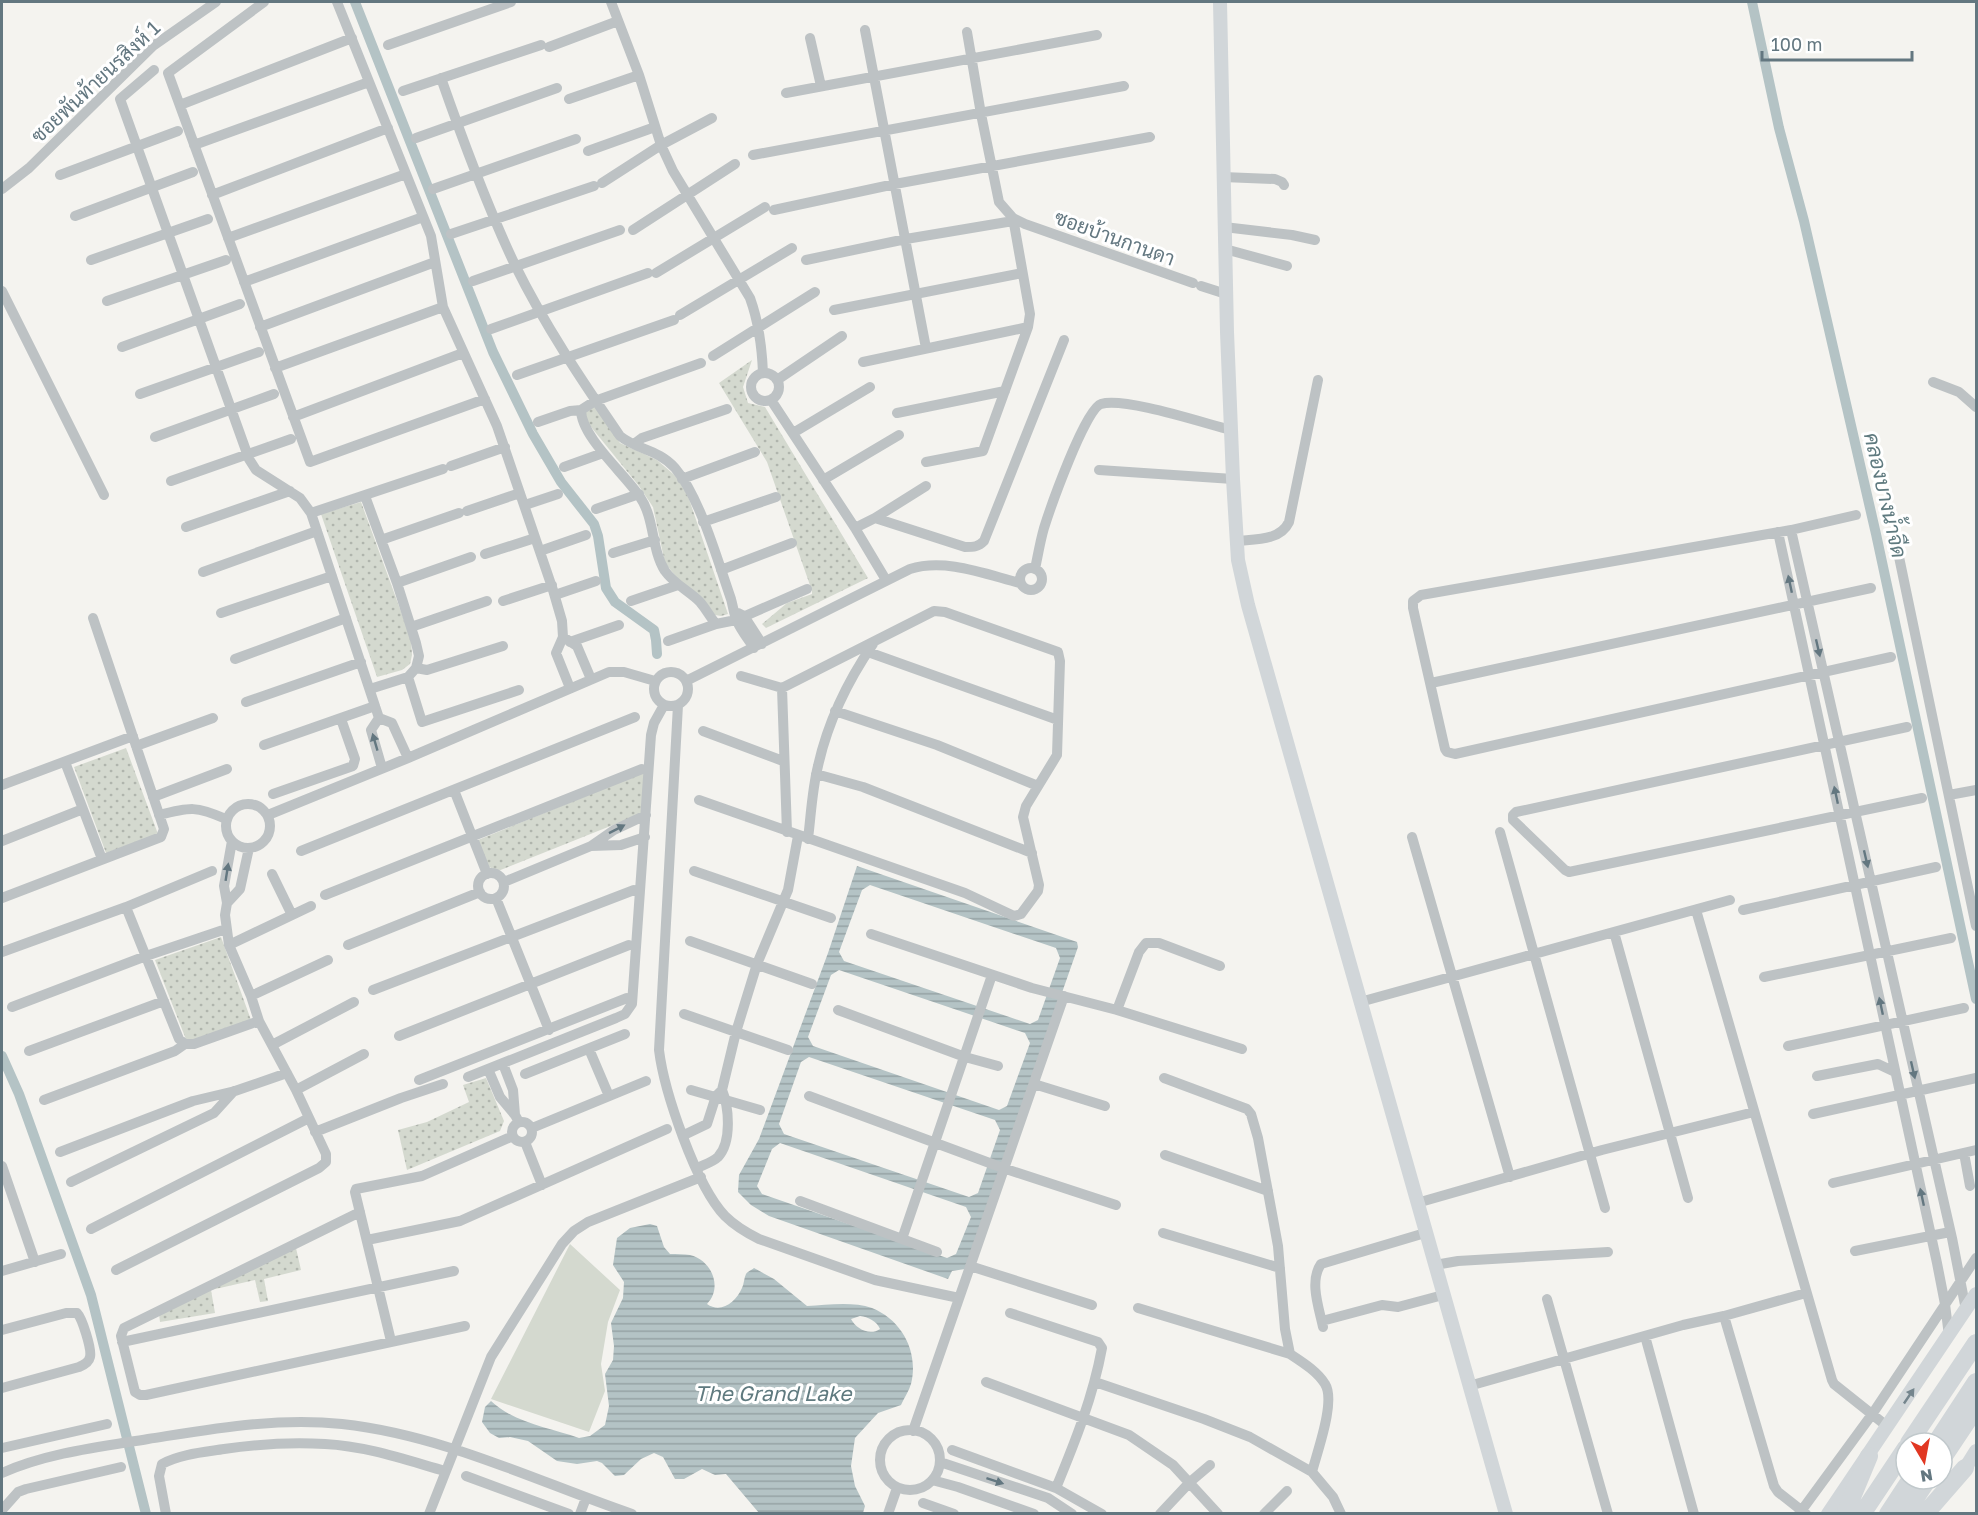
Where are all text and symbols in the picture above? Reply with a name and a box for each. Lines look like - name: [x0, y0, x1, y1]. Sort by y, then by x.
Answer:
- street label: ซอยพันท้ายนรสิงห์ 1: [25, 14, 165, 147]
- scale bar: [1762, 24, 1912, 62]
- text: 100 m: [1771, 33, 1822, 55]
- street label: ซอยบ้านกานดา: [1052, 204, 1178, 270]
- water label: คลองบางน้ำจืด: [1859, 429, 1917, 560]
- one-way arrow: [1785, 574, 1794, 593]
- one-way arrow: [1813, 639, 1823, 658]
- one-way arrow: [370, 733, 379, 751]
- one-way arrow: [1830, 786, 1840, 804]
- one-way arrow: [609, 824, 626, 833]
- one-way arrow: [1861, 850, 1871, 868]
- one-way arrow: [222, 862, 231, 881]
- one-way arrow: [1876, 996, 1885, 1015]
- one-way arrow: [1909, 1060, 1919, 1079]
- one-way arrow: [1917, 1188, 1927, 1206]
- water label: The Grand Lake: [695, 1380, 853, 1406]
- one-way arrow: [1903, 1388, 1914, 1404]
- north arrow: [1894, 1431, 1954, 1491]
- text: N: [1919, 1465, 1934, 1487]
- one-way arrow: [986, 1476, 1004, 1486]

